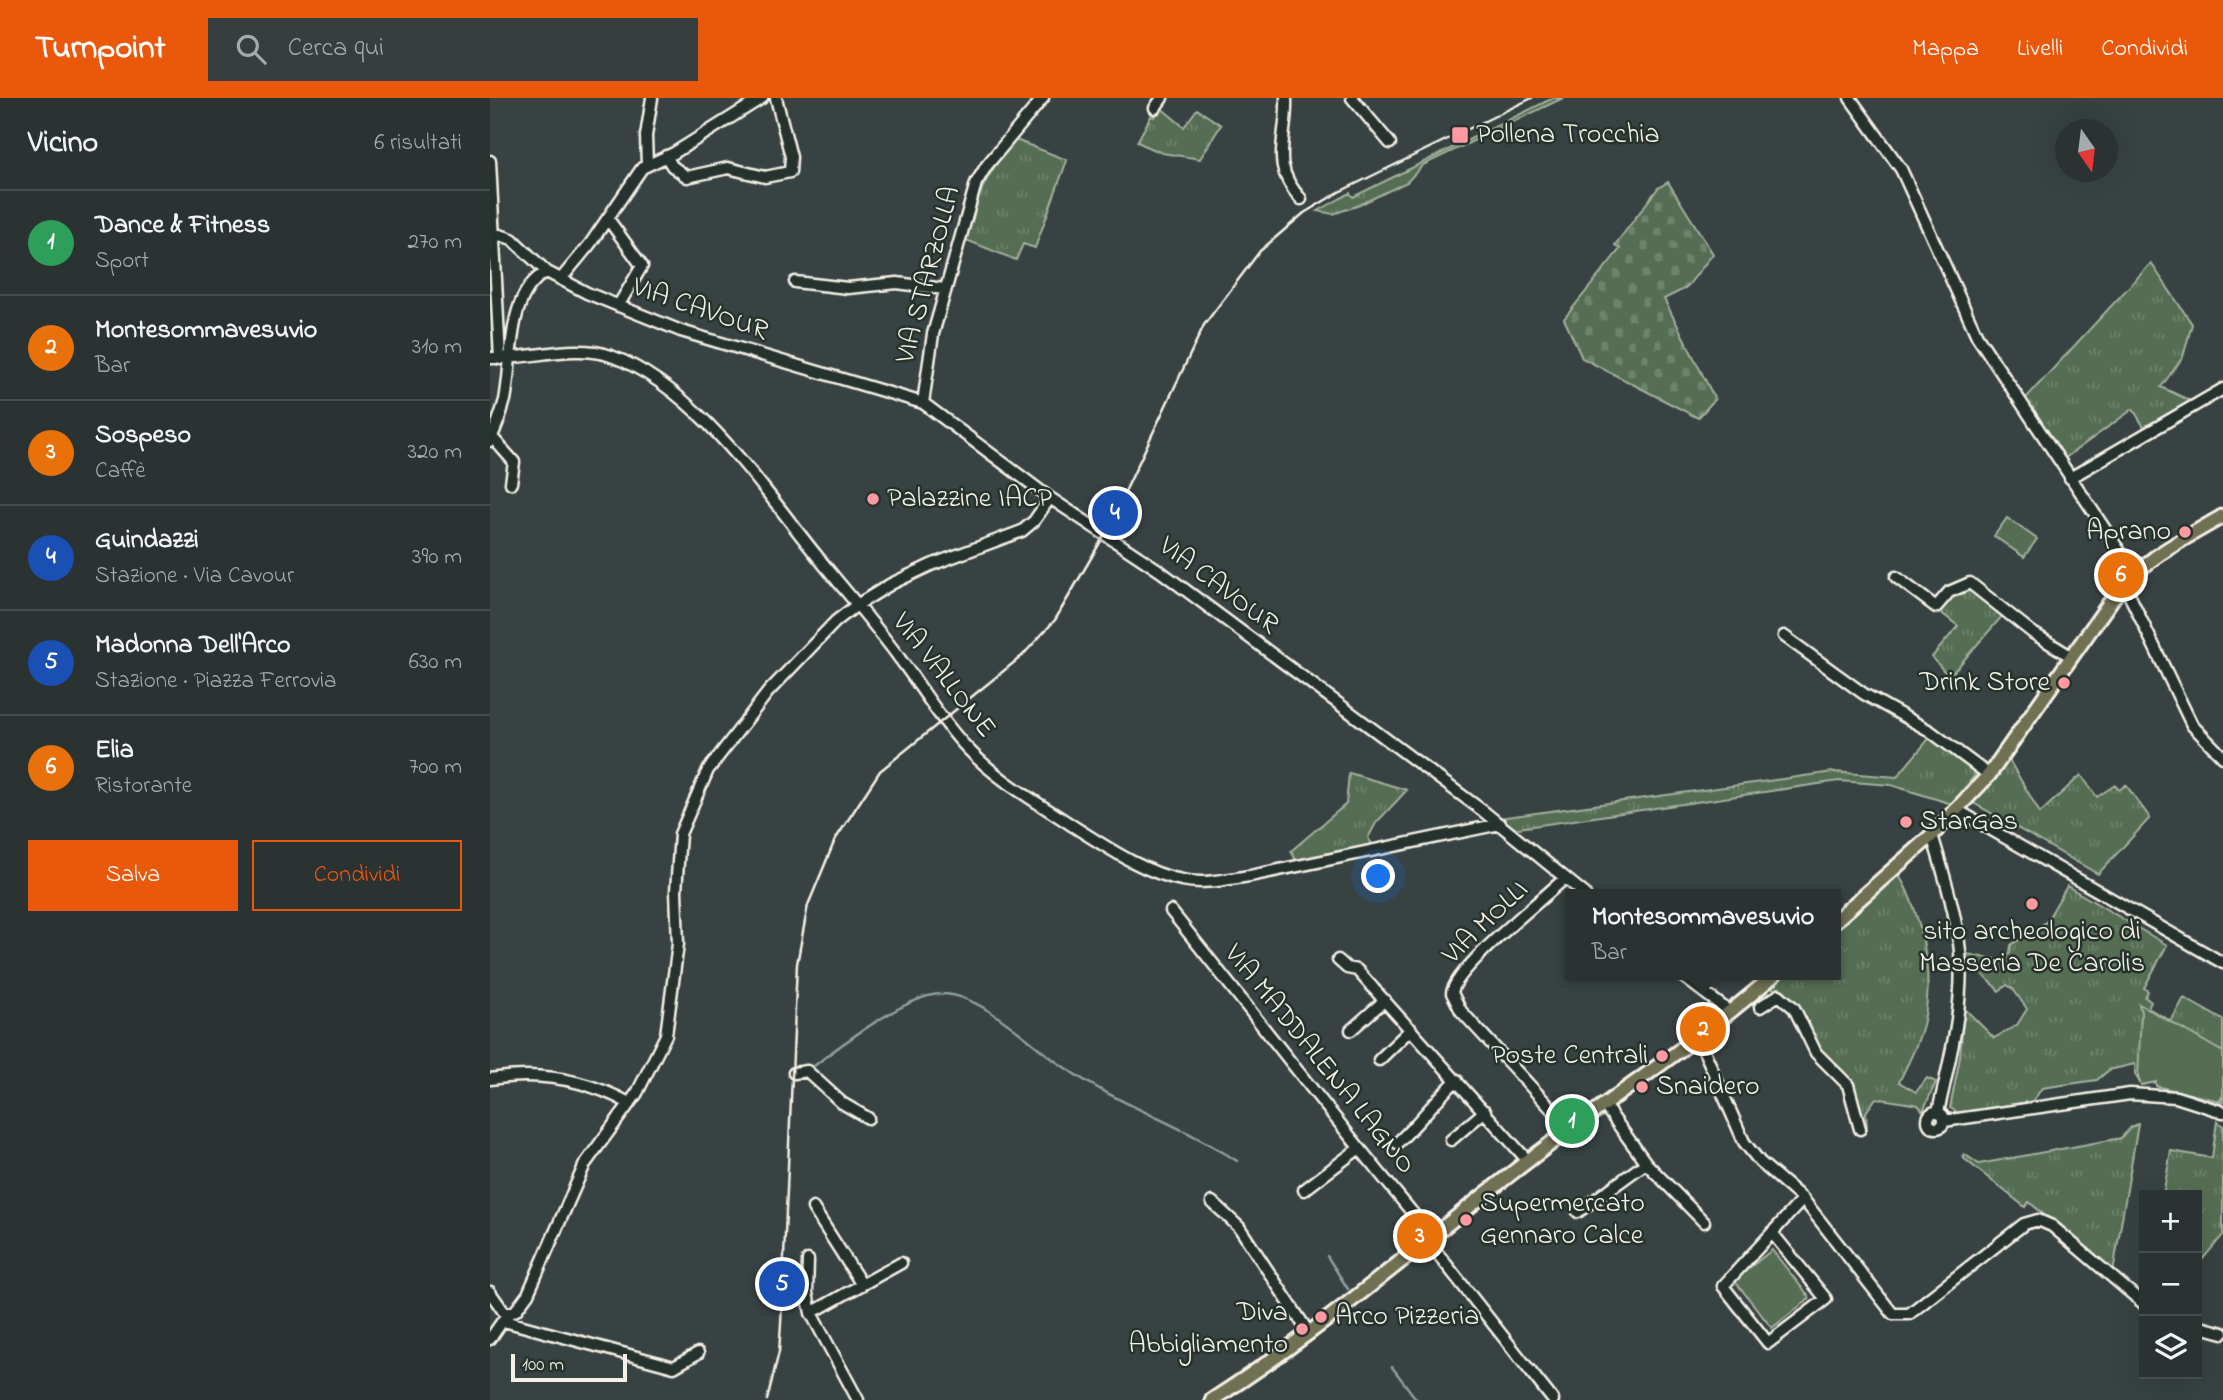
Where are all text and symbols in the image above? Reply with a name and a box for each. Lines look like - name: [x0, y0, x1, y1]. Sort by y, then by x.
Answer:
- search box: [208, 18, 698, 81]
- text: Turnpoint: [35, 25, 166, 73]
- icon: search: [232, 30, 270, 68]
- text: Cerca qui: [288, 30, 384, 68]
- text: Mappa: [1912, 32, 1979, 67]
- text: Livelli: [2017, 32, 2063, 67]
- text: Condividi: [2101, 32, 2188, 67]
- place label: Pollena Trocchia: [1476, 115, 1660, 156]
- north arrow: [2055, 119, 2118, 182]
- text: Vicino: [28, 122, 98, 166]
- marker: Pollena Trocchia: [1450, 125, 1470, 145]
- text: 6 risultati: [374, 127, 462, 160]
- street label: VIA STARZOLLA: [885, 182, 972, 369]
- text: Dance & Fitness: [95, 207, 270, 245]
- text: 1: [47, 226, 55, 259]
- text: 270 m: [408, 226, 462, 259]
- text: Sport: [95, 245, 149, 278]
- street label: VIA CAVOUR: [626, 267, 774, 353]
- text: Montesommavesuvio: [95, 312, 317, 350]
- text: 2: [45, 331, 57, 364]
- text: 310 m: [412, 331, 462, 364]
- text: Bar: [95, 350, 130, 383]
- text: Sospeso: [95, 417, 191, 455]
- text: 3: [46, 436, 56, 469]
- text: 320 m: [408, 436, 462, 469]
- text: Caffè: [95, 455, 146, 488]
- place label: Palazzine IACP: [887, 479, 1053, 520]
- pin: 4: [1092, 487, 1138, 539]
- marker: Palazzine IACP: [865, 491, 881, 507]
- place label: Aprano: [2086, 512, 2171, 553]
- text: Guindazzi: [95, 522, 199, 560]
- marker: Aprano: [2177, 524, 2193, 540]
- street label: VIA CAVOUR: [1148, 526, 1287, 645]
- text: 4: [46, 541, 56, 574]
- text: 390 m: [412, 541, 462, 574]
- pin: 6: [2098, 549, 2144, 601]
- text: Stazione · Via Cavour: [95, 560, 294, 593]
- street label: VIA VALLONE: [880, 604, 1005, 747]
- text: Madonna Dell'Arco: [95, 627, 290, 665]
- text: 5: [44, 646, 58, 679]
- text: 630 m: [409, 646, 462, 679]
- place label: Drink Store: [1918, 663, 2050, 704]
- text: Stazione · Piazza Ferrovia: [95, 665, 337, 698]
- marker: Drink Store: [2056, 675, 2072, 691]
- text: Elia: [95, 732, 134, 770]
- text: 6: [46, 751, 56, 784]
- text: 700 m: [409, 751, 462, 784]
- text: Ristorante: [95, 770, 192, 803]
- place label: StarGas: [1920, 802, 2018, 843]
- marker: StarGas: [1898, 814, 1914, 830]
- button: Salva: [28, 840, 238, 911]
- button: Condividi: [252, 840, 462, 911]
- your location: [1361, 859, 1395, 893]
- street label: VIA MOLLI: [1433, 871, 1539, 975]
- popup: [1565, 889, 1841, 980]
- marker: sito archeologico di Masseria De Carolis: [2024, 896, 2040, 912]
- text: Montesommavesuvio: [1592, 899, 1814, 937]
- place label: sito archeologico di Masseria De Carolis: [1919, 912, 2145, 985]
- street label: VIA MADDALENA LAGNO: [1213, 935, 1425, 1184]
- text: Bar: [1592, 937, 1627, 970]
- pin: 2: [1680, 1003, 1726, 1055]
- place label: Poste Centrali: [1491, 1036, 1648, 1077]
- marker: Poste Centrali: [1654, 1048, 1670, 1064]
- place label: Snaidero: [1656, 1067, 1759, 1108]
- marker: Snaidero: [1634, 1079, 1650, 1095]
- pin: 1: [1549, 1095, 1595, 1147]
- place label: Supermercato Gennaro Calce: [1480, 1184, 1645, 1257]
- map controls: [2139, 1190, 2202, 1379]
- button: +: [2139, 1190, 2202, 1253]
- pin: 3: [1397, 1210, 1443, 1262]
- marker: Supermercato Gennaro Calce: [1458, 1212, 1474, 1228]
- button: −: [2139, 1253, 2202, 1316]
- pin: 5: [759, 1258, 805, 1310]
- place label: Diva Abbigliamento: [1129, 1293, 1288, 1366]
- place label: Arco Pizzeria: [1335, 1297, 1479, 1338]
- marker: Arco Pizzeria: [1313, 1309, 1329, 1325]
- button: layers: [2139, 1316, 2202, 1379]
- marker: Diva Abbigliamento: [1294, 1321, 1310, 1337]
- scale bar: [511, 1351, 626, 1383]
- text: 100 m: [522, 1352, 564, 1379]

